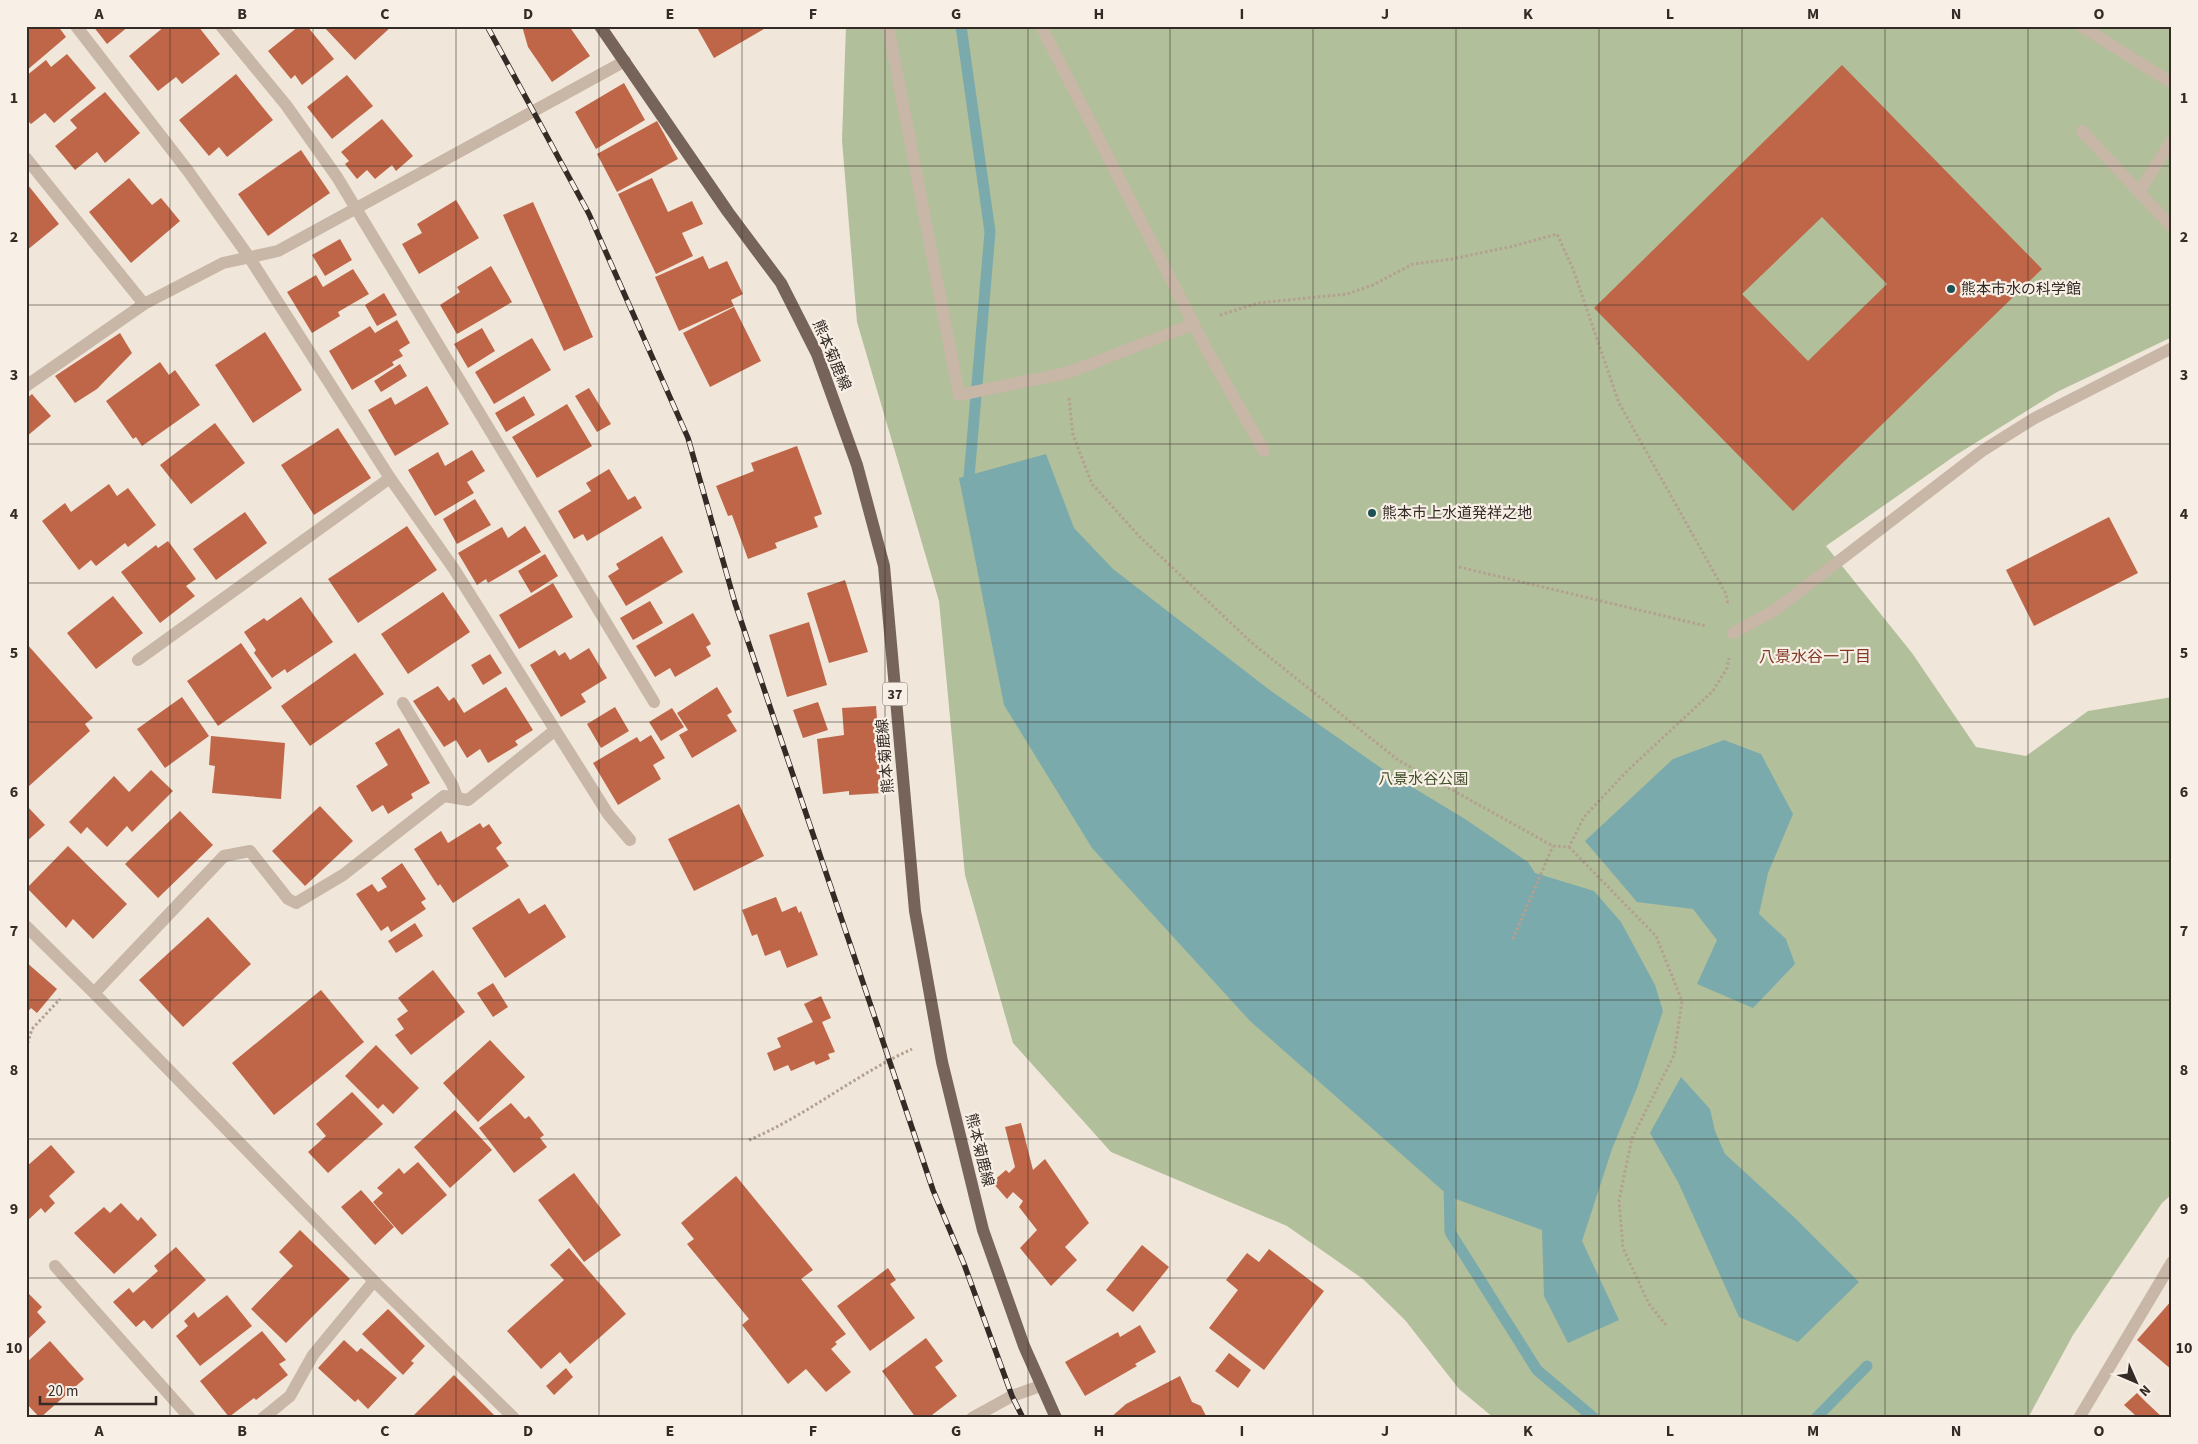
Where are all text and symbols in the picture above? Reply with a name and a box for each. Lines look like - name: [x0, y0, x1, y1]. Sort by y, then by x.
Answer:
- text: A: [93, 3, 104, 25]
- text: B: [237, 3, 247, 25]
- text: C: [380, 3, 390, 25]
- text: D: [523, 3, 533, 25]
- text: E: [666, 3, 674, 25]
- text: F: [809, 3, 817, 25]
- text: G: [951, 3, 961, 25]
- text: H: [1094, 3, 1104, 25]
- text: I: [1240, 3, 1244, 25]
- text: J: [1381, 3, 1389, 25]
- text: K: [1523, 3, 1533, 25]
- text: L: [1666, 3, 1674, 25]
- text: M: [1807, 3, 1819, 25]
- text: N: [1951, 3, 1961, 25]
- text: O: [2094, 3, 2105, 25]
- text: 1: [10, 87, 18, 109]
- text: 1: [2180, 87, 2188, 109]
- text: 2: [10, 226, 18, 248]
- text: 2: [2180, 226, 2188, 248]
- place label: 熊本市水の科学館: [1961, 279, 2081, 300]
- marker: 熊本市水の科学館: [1945, 283, 1957, 295]
- street label: 熊本菊鹿線: [807, 317, 856, 394]
- text: 3: [10, 364, 18, 386]
- text: 3: [2180, 364, 2188, 386]
- text: 4: [10, 503, 19, 525]
- place label: 熊本市上水道発祥之地: [1382, 503, 1532, 524]
- text: 4: [2180, 503, 2189, 525]
- marker: 熊本市上水道発祥之地: [1366, 507, 1378, 519]
- text: 5: [10, 642, 18, 664]
- text: 5: [2180, 642, 2188, 664]
- district label: 八景水谷一丁目: [1759, 646, 1871, 668]
- road number: 37: [882, 682, 908, 706]
- street label: 熊本菊鹿線: [872, 718, 899, 794]
- park label: 八景水谷公園: [1378, 769, 1468, 790]
- text: 6: [10, 781, 18, 803]
- text: 6: [2180, 781, 2188, 803]
- text: 7: [10, 920, 18, 942]
- text: 7: [2180, 920, 2188, 942]
- text: 8: [10, 1059, 18, 1081]
- text: 8: [2180, 1059, 2188, 1081]
- street label: 熊本菊鹿線: [960, 1111, 999, 1189]
- text: 9: [10, 1198, 18, 1220]
- text: 9: [2180, 1198, 2188, 1220]
- text: 10: [6, 1337, 22, 1359]
- text: 10: [2176, 1337, 2192, 1359]
- north arrow: [2110, 1356, 2160, 1406]
- scale bar: [40, 1374, 156, 1406]
- text: N: [2134, 1380, 2155, 1401]
- text: 20 m: [48, 1381, 78, 1402]
- text: A: [93, 1420, 104, 1442]
- text: B: [237, 1420, 247, 1442]
- text: C: [380, 1420, 390, 1442]
- text: D: [523, 1420, 533, 1442]
- text: E: [666, 1420, 674, 1442]
- text: F: [809, 1420, 817, 1442]
- text: G: [951, 1420, 961, 1442]
- text: H: [1094, 1420, 1104, 1442]
- text: I: [1240, 1420, 1244, 1442]
- text: J: [1381, 1420, 1389, 1442]
- text: K: [1523, 1420, 1533, 1442]
- text: L: [1666, 1420, 1674, 1442]
- text: M: [1807, 1420, 1819, 1442]
- text: N: [1951, 1420, 1961, 1442]
- text: O: [2094, 1420, 2105, 1442]

